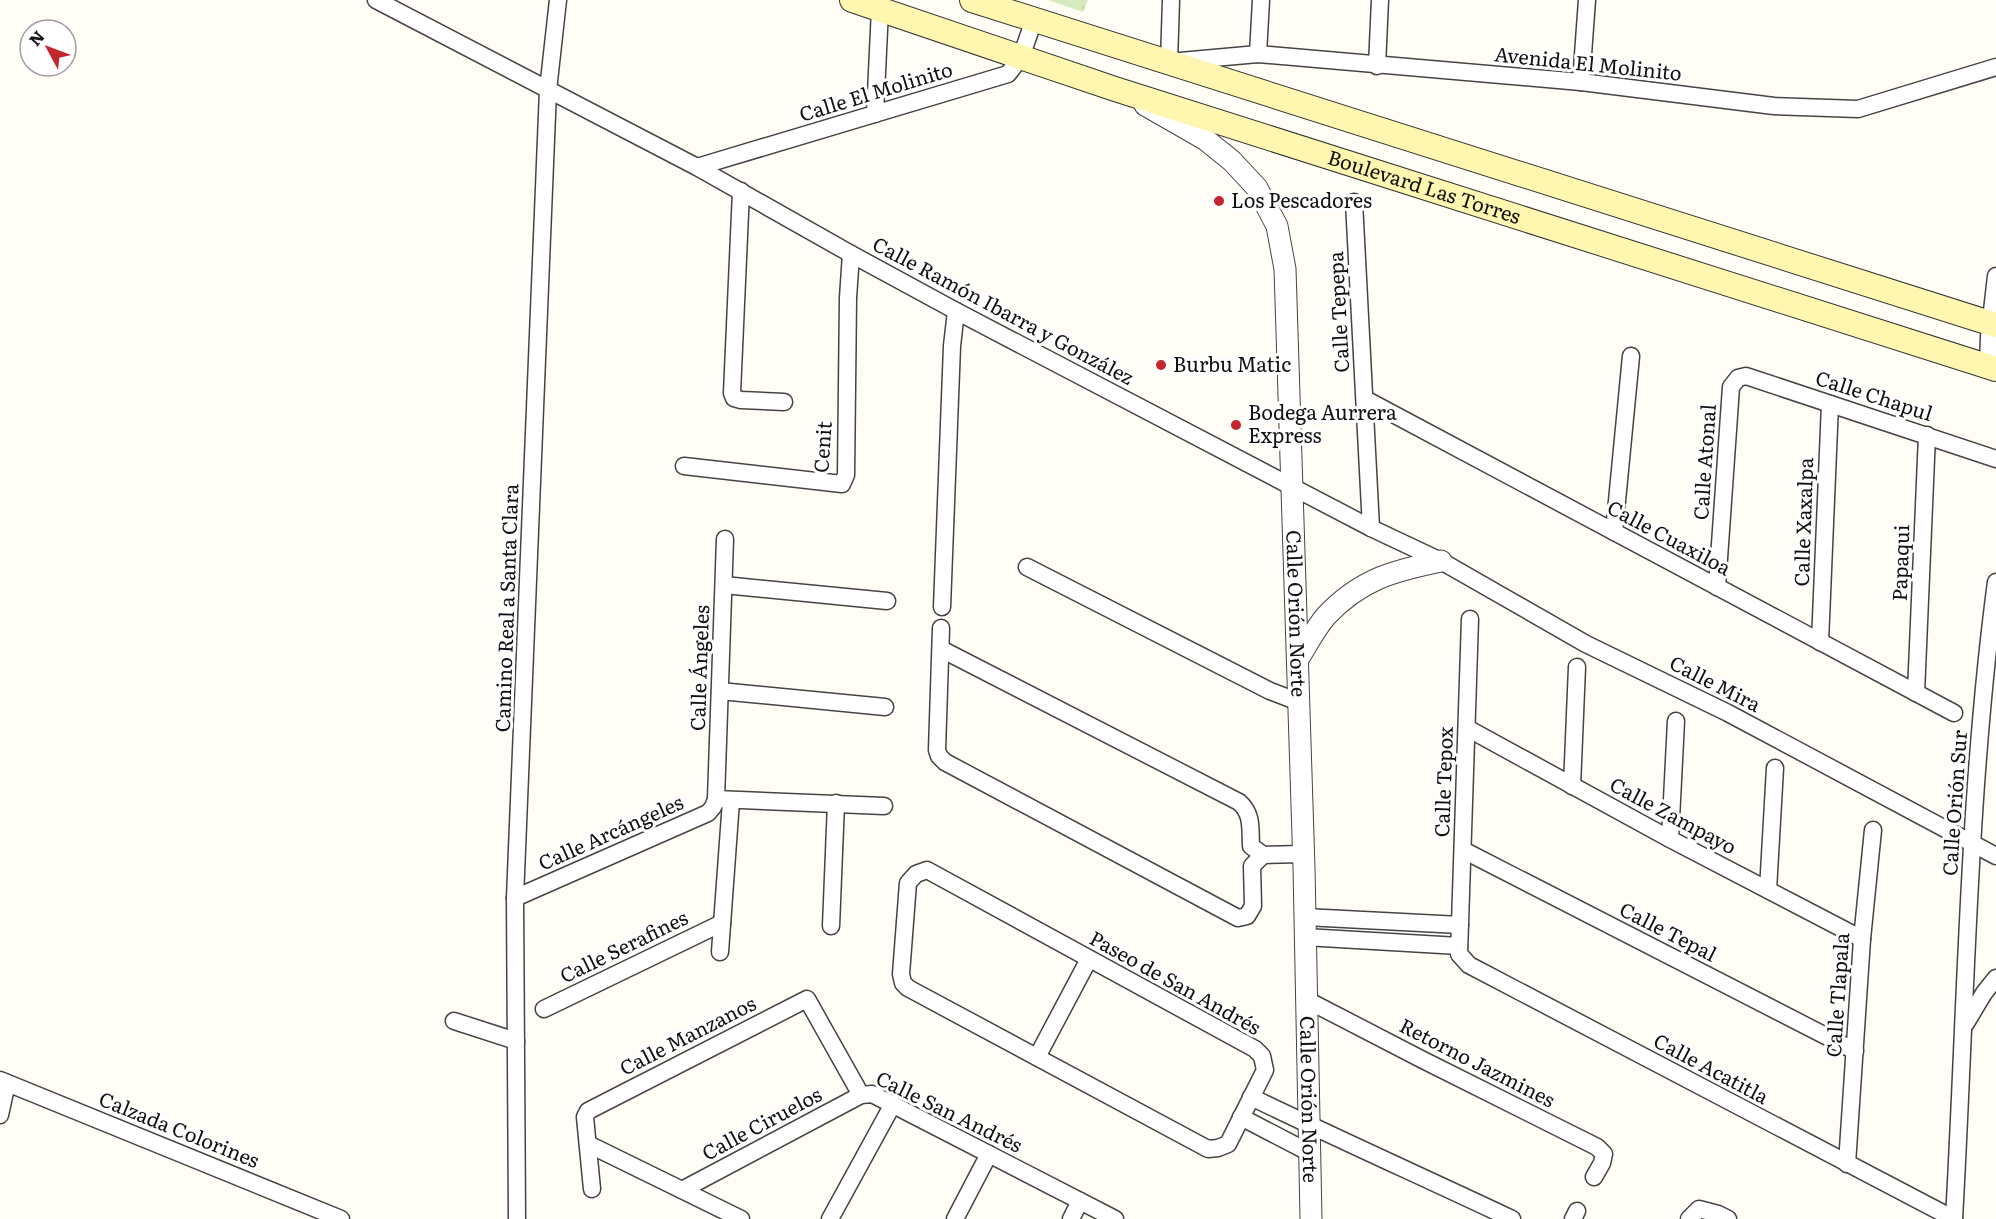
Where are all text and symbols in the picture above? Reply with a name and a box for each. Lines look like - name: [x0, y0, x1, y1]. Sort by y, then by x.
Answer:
- north arrow: [18, 18, 78, 78]
- text: N: [22, 25, 49, 50]
- street label: Avenida El Molinito: [1493, 37, 1683, 87]
- street label: Calle El Molinito: [795, 53, 956, 128]
- street label: Boulevard Las Torres: [1324, 141, 1525, 230]
- place label: Los Pescadores: [1231, 184, 1372, 214]
- marker: Los Pescadores: [1212, 194, 1226, 208]
- street label: Calle Ramón Ibarra y González: [868, 227, 1140, 391]
- street label: Calle Tepepa: [1319, 251, 1355, 373]
- place label: Burbu Matic: [1173, 348, 1291, 378]
- marker: Burbu Matic: [1154, 358, 1168, 372]
- street label: Calle Chapul: [1812, 361, 1937, 427]
- place label: Bodega Aurrera Express: [1248, 396, 1397, 449]
- street label: Calle Atonal: [1684, 403, 1722, 521]
- marker: Bodega Aurrera Express: [1229, 418, 1243, 432]
- street label: Cenit: [804, 420, 838, 474]
- street label: Calle Xaxalpa: [1785, 457, 1819, 587]
- street label: Camino Real a Santa Clara: [486, 483, 524, 733]
- street label: Calle Cuaxiloa: [1603, 491, 1737, 582]
- street label: Papaqui: [1883, 524, 1915, 602]
- street label: Calle Orión Norte: [1280, 529, 1316, 698]
- street label: Calle Ángeles: [681, 604, 715, 731]
- street label: Calle Mira: [1665, 646, 1767, 718]
- street label: Calle Tepox: [1425, 725, 1459, 838]
- street label: Calle Orión Sur: [1933, 728, 1973, 877]
- street label: Calle Zampayo: [1605, 768, 1743, 860]
- street label: Calle Arcángeles: [533, 786, 688, 877]
- street label: Calle Tepal: [1615, 893, 1723, 968]
- street label: Calle Serafines: [554, 901, 692, 989]
- street label: Paseo de San Andrés: [1085, 922, 1267, 1041]
- street label: Calle Tlapala: [1817, 931, 1855, 1058]
- street label: Calle Manzanos: [614, 987, 761, 1082]
- street label: Retorno Jazmines: [1395, 1009, 1561, 1113]
- street label: Calle Orión Norte: [1294, 1015, 1327, 1183]
- street label: Calle Acatitla: [1649, 1024, 1775, 1110]
- street label: Calle San Andrés: [872, 1062, 1028, 1159]
- street label: Calle Ciruelos: [696, 1078, 826, 1166]
- street label: Calzada Colorines: [95, 1082, 264, 1174]

